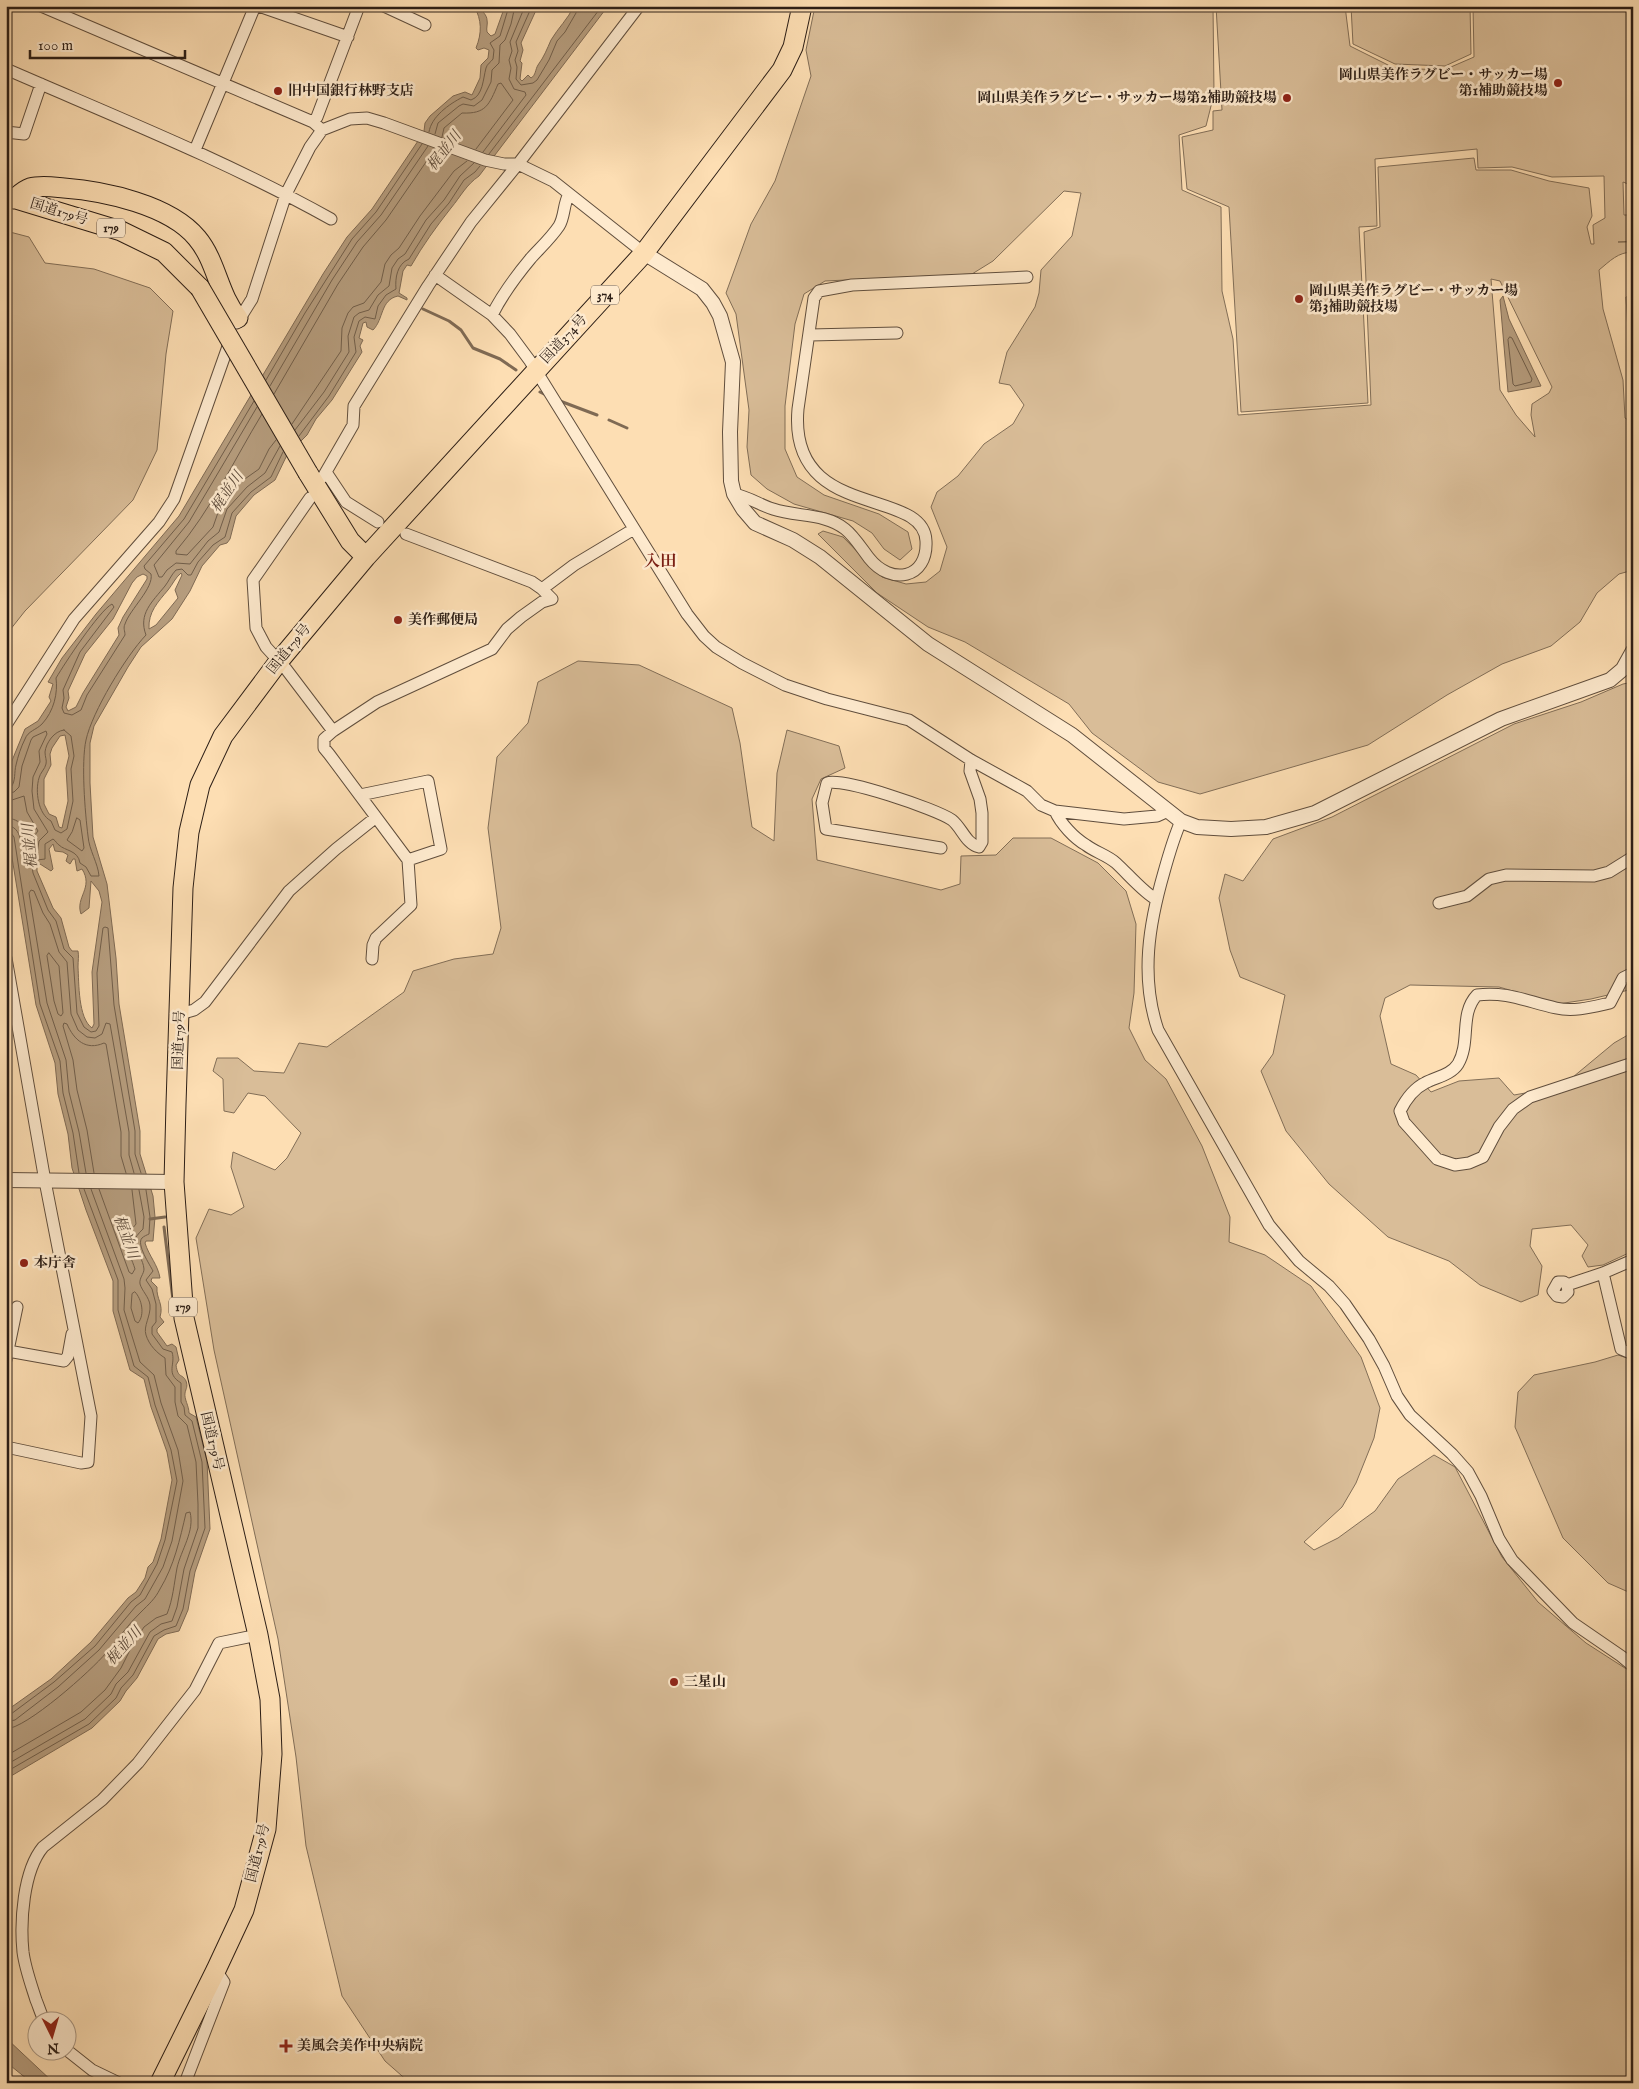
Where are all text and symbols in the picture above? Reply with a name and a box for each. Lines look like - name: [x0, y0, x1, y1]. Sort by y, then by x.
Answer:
- scale bar: [30, 28, 185, 60]
- text: 100 m: [38, 36, 74, 55]
- place label: 岡山県美作ラグビー・サッカー場 第1補助競技場: [1339, 66, 1548, 100]
- marker: 岡山県美作ラグビー・サッカー場 第1補助競技場: [1552, 77, 1564, 89]
- place label: 旧中国銀行林野支店: [288, 82, 414, 100]
- marker: 旧中国銀行林野支店: [272, 85, 284, 97]
- place label: 岡山県美作ラグビー・サッカー場第2補助競技場: [977, 89, 1277, 107]
- marker: 岡山県美作ラグビー・サッカー場第2補助競技場: [1281, 92, 1293, 104]
- water label: 梶並川: [423, 126, 467, 175]
- street label: 国道179号: [28, 195, 90, 229]
- road number: 179: [97, 218, 125, 238]
- place label: 岡山県美作ラグビー・サッカー場 第3補助競技場: [1309, 282, 1518, 316]
- road number: 374: [591, 286, 619, 304]
- marker: 岡山県美作ラグビー・サッカー場 第3補助競技場: [1293, 293, 1305, 305]
- street label: 国道374号: [537, 311, 591, 367]
- water label: 梶並川: [207, 466, 249, 516]
- district label: 入田: [644, 552, 676, 572]
- place label: 美作郵便局: [408, 611, 478, 629]
- marker: 美作郵便局: [392, 614, 404, 626]
- street label: 国道179号: [263, 620, 315, 678]
- water label: 梶並川: [18, 821, 41, 869]
- street label: 国道179号: [169, 1010, 189, 1070]
- water label: 梶並川: [109, 1213, 143, 1263]
- place label: 本庁舎: [34, 1254, 76, 1272]
- marker: 本庁舎: [18, 1257, 30, 1269]
- road number: 179: [169, 1298, 197, 1316]
- street label: 国道179号: [196, 1410, 228, 1472]
- water label: 梶並川: [102, 1621, 147, 1669]
- place label: 三星山: [684, 1673, 726, 1691]
- marker: 三星山: [668, 1676, 680, 1688]
- street label: 国道179号: [242, 1822, 274, 1884]
- north arrow: [28, 2012, 78, 2062]
- place label: 美風会美作中央病院: [297, 2037, 423, 2055]
- text: N: [46, 2038, 61, 2057]
- marker: 美風会美作中央病院: [279, 2039, 293, 2053]

